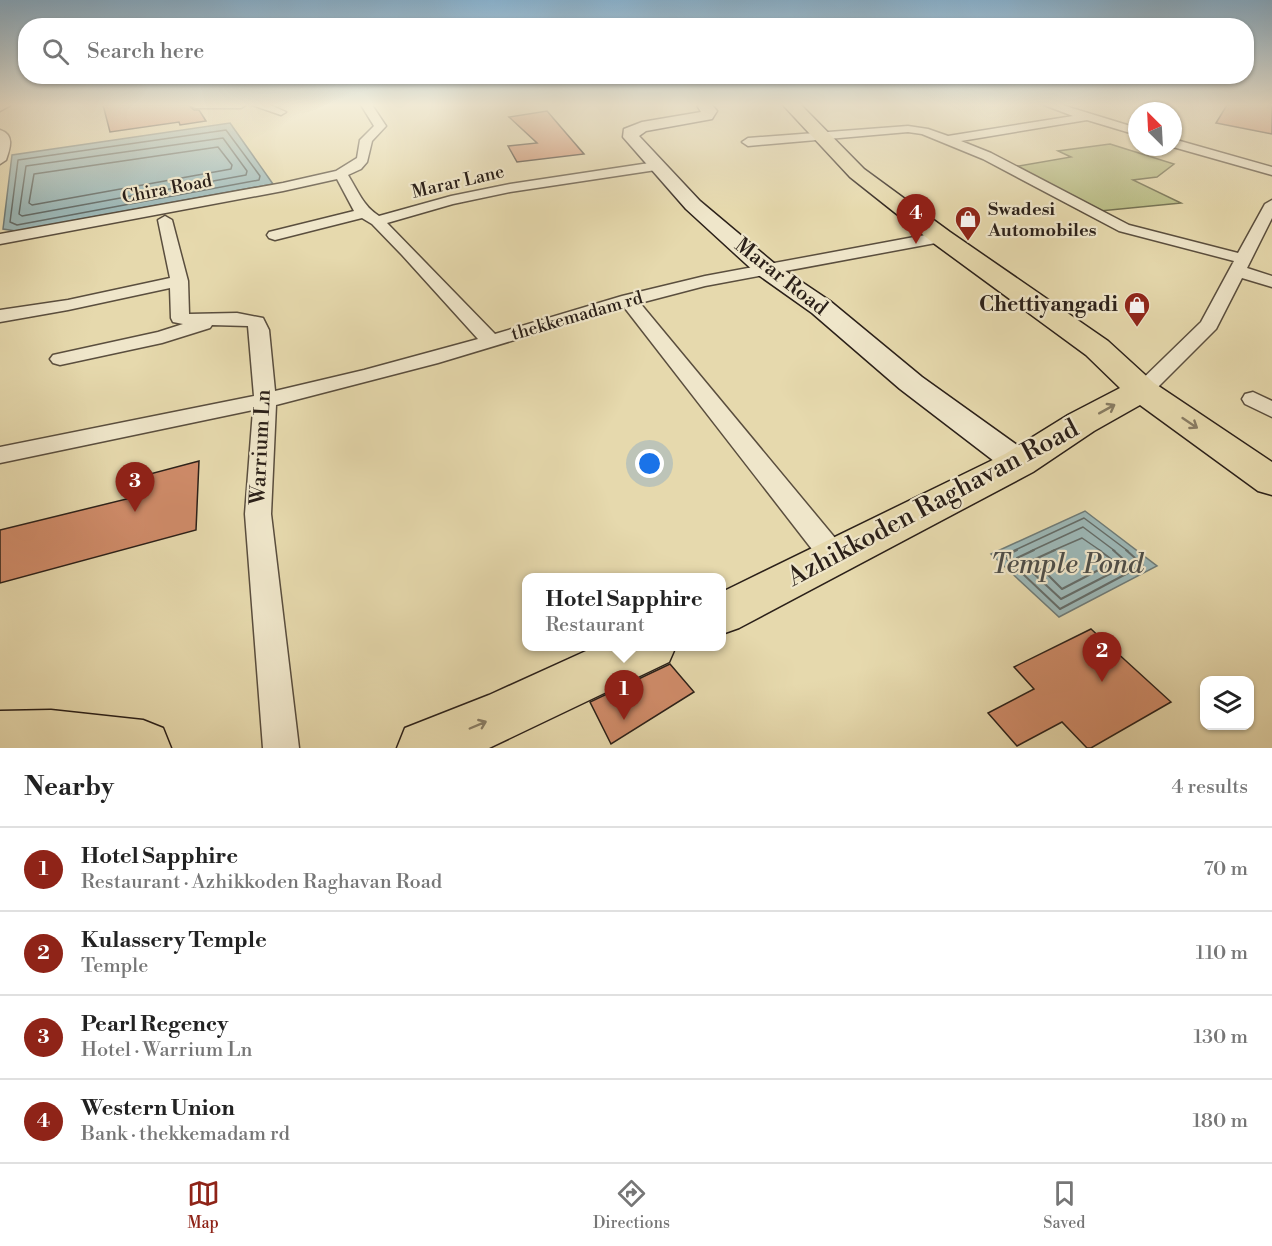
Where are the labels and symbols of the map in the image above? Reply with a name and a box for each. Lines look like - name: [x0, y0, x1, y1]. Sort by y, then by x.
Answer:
- north arrow: [1128, 102, 1182, 156]
- street label: Marar Lane: [410, 160, 506, 204]
- street label: Chira Road: [120, 169, 215, 209]
- pin: 4: [896, 194, 936, 244]
- place label: Swadesi Automobiles: [987, 198, 1097, 242]
- shop icon: Swadesi Automobiles: [953, 204, 983, 242]
- street label: Marar Road: [729, 233, 833, 321]
- street label: thekkemadam rd: [509, 286, 646, 346]
- shop icon: Chettiyangadi: [1122, 290, 1152, 328]
- place label: Chettiyangadi: [979, 292, 1118, 318]
- street label: Warrium Ln: [245, 388, 277, 506]
- one-way arrow: [1098, 403, 1115, 415]
- street label: Azhikkoden Raghavan Road: [781, 412, 1084, 594]
- one-way arrow: [1181, 417, 1198, 429]
- your location: [635, 449, 664, 478]
- pin: 3: [116, 462, 154, 512]
- water label: Temple Pond: [991, 548, 1145, 582]
- pin: 2: [1082, 632, 1122, 682]
- pin: 1: [604, 670, 644, 720]
- one-way arrow: [469, 719, 487, 730]

